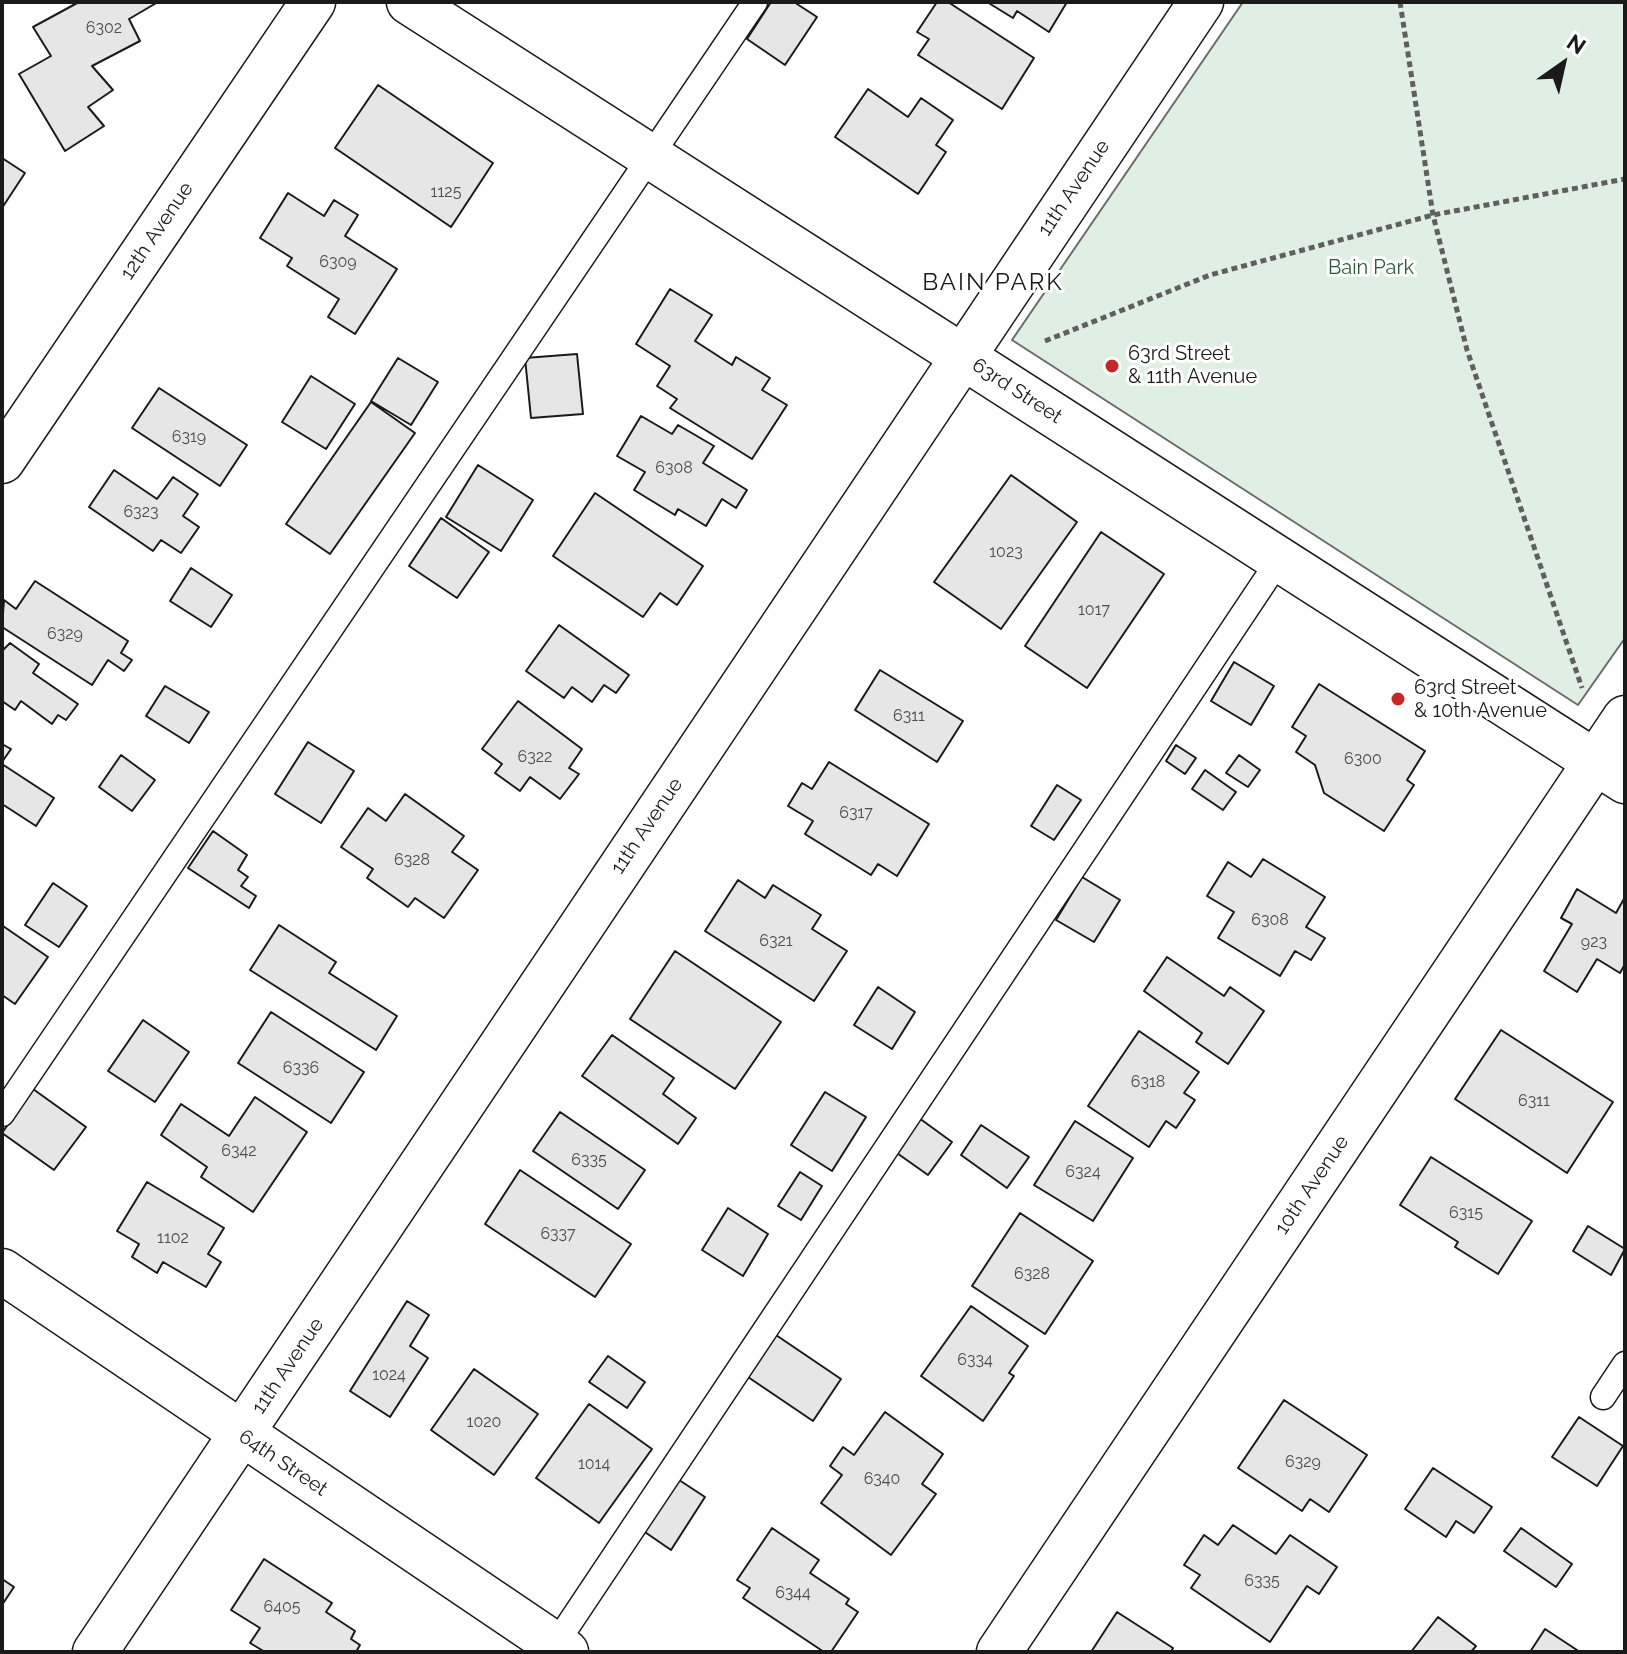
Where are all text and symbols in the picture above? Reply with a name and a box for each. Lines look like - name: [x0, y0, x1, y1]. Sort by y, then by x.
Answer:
- house number: 6302: [86, 18, 122, 38]
- north arrow: [1523, 24, 1603, 104]
- text: N: [1562, 29, 1591, 60]
- street label: 11th Avenue: [1033, 135, 1115, 241]
- street label: 12th Avenue: [116, 178, 198, 284]
- house number: 1125: [431, 182, 461, 202]
- house number: 6309: [319, 252, 357, 272]
- park label: Bain Park: [1328, 256, 1414, 280]
- district label: BAIN PARK: [922, 269, 1064, 297]
- place label: 63rd Street & 11th Avenue: [1128, 342, 1257, 389]
- street label: 63rd Street: [967, 353, 1067, 429]
- marker: 63rd Street & 11th Avenue: [1103, 357, 1121, 375]
- house number: 6319: [172, 427, 206, 447]
- house number: 6308: [655, 458, 693, 478]
- house number: 6323: [123, 502, 159, 522]
- house number: 1023: [989, 542, 1023, 562]
- house number: 1017: [1078, 600, 1110, 620]
- house number: 6329: [47, 624, 83, 644]
- place label: 63rd Street & 10th Avenue: [1414, 676, 1547, 723]
- marker: 63rd Street & 10th Avenue: [1389, 690, 1407, 708]
- house number: 6311: [893, 706, 925, 726]
- house number: 6322: [518, 747, 552, 767]
- house number: 6300: [1344, 749, 1382, 769]
- street label: 11th Avenue: [606, 773, 688, 879]
- house number: 6317: [839, 803, 873, 823]
- house number: 6328: [394, 850, 430, 870]
- house number: 6308: [1251, 910, 1289, 930]
- house number: 6321: [759, 931, 793, 951]
- house number: 923: [1581, 932, 1607, 952]
- house number: 6336: [283, 1058, 319, 1078]
- house number: 6318: [1131, 1072, 1165, 1092]
- house number: 6311: [1518, 1091, 1550, 1111]
- street label: 10th Avenue: [1270, 1131, 1354, 1239]
- house number: 6342: [221, 1141, 257, 1161]
- house number: 6335: [571, 1150, 607, 1170]
- house number: 6324: [1065, 1162, 1101, 1182]
- house number: 6315: [1449, 1203, 1483, 1223]
- house number: 6337: [540, 1224, 576, 1244]
- house number: 1102: [157, 1228, 189, 1248]
- house number: 6328: [1014, 1264, 1050, 1284]
- street label: 11th Avenue: [247, 1313, 329, 1419]
- house number: 6334: [957, 1350, 993, 1370]
- house number: 1024: [372, 1365, 406, 1385]
- house number: 1020: [467, 1412, 501, 1432]
- street label: 64th Street: [234, 1425, 332, 1501]
- house number: 6329: [1285, 1452, 1321, 1472]
- house number: 1014: [578, 1454, 610, 1474]
- house number: 6340: [864, 1469, 900, 1489]
- house number: 6335: [1244, 1571, 1280, 1591]
- house number: 6344: [775, 1583, 811, 1603]
- house number: 6405: [264, 1597, 300, 1617]

